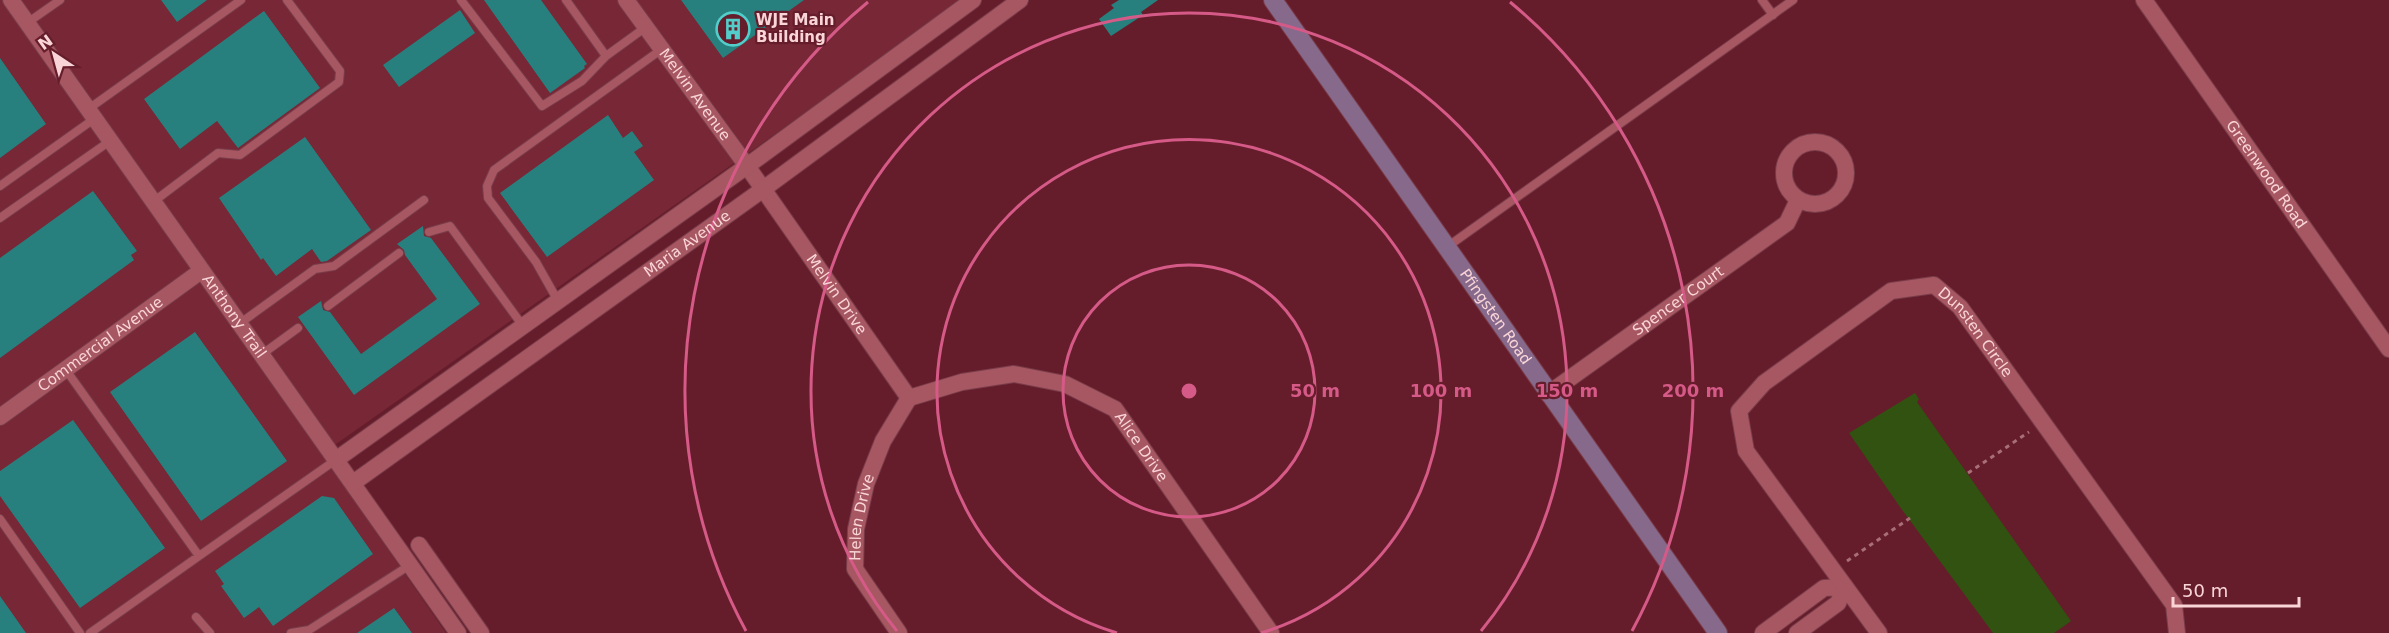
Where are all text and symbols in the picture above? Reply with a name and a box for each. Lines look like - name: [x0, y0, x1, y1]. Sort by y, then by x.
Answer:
- building icon: WJE Main Building: [715, 11, 751, 47]
- place label: WJE Main Building: [756, 11, 834, 46]
- north arrow: [24, 24, 84, 84]
- text: N: [34, 31, 56, 54]
- street label: Melvin Avenue: [655, 45, 734, 144]
- street label: Greenwood Road: [2222, 117, 2311, 232]
- street label: Maria Avenue: [640, 207, 734, 281]
- street label: Melvin Drive: [802, 251, 871, 338]
- street label: Spencer Court: [1629, 262, 1727, 339]
- street label: Pfingsten Road: [1456, 265, 1535, 368]
- street label: Anthony Trail: [198, 271, 270, 361]
- street label: Dunsten Circle: [1934, 283, 2016, 381]
- street label: Commercial Avenue: [34, 293, 166, 396]
- text: 50 m: [1290, 380, 1340, 401]
- text: 100 m: [1410, 380, 1472, 401]
- text: 150 m: [1536, 380, 1598, 401]
- text: 200 m: [1662, 380, 1724, 401]
- centre of rings: [1179, 381, 1199, 401]
- street label: Alice Drive: [1111, 409, 1172, 485]
- street label: Helen Drive: [846, 471, 878, 561]
- scale bar: [2173, 570, 2299, 608]
- text: 50 m: [2182, 580, 2228, 601]

